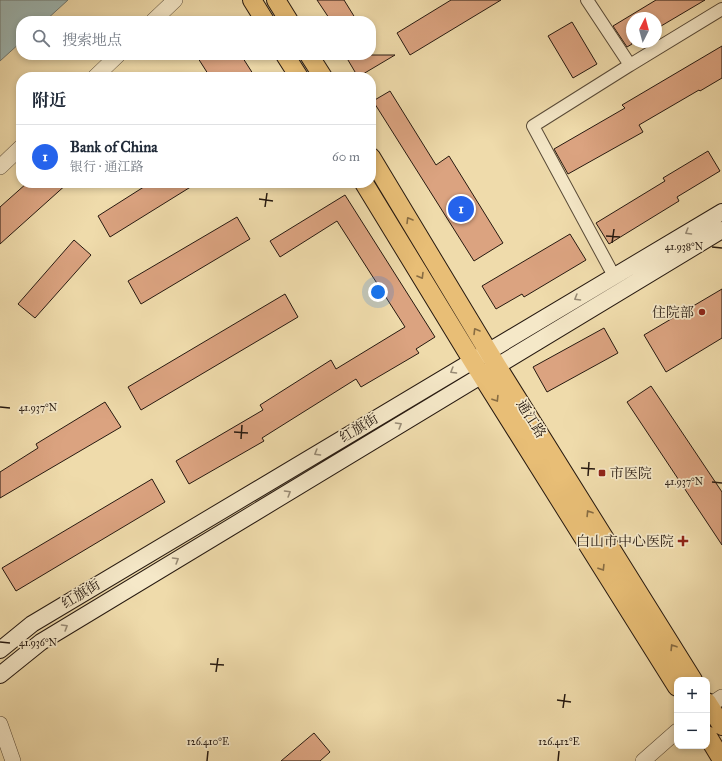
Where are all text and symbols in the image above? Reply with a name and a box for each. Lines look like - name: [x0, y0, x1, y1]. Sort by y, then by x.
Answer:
- north arrow: [626, 12, 662, 48]
- search box: [16, 16, 376, 60]
- icon: search: [30, 27, 52, 49]
- text: 搜索地点: [62, 31, 122, 49]
- text: 附近: [32, 90, 66, 111]
- text: Bank of China: [70, 138, 158, 156]
- text: 1: [42, 149, 48, 165]
- text: 60 m: [332, 149, 360, 165]
- text: 银行 · 通江路: [70, 159, 143, 175]
- pin: 1: [448, 194, 474, 224]
- one-way arrow: [406, 217, 414, 224]
- one-way arrow: [685, 227, 692, 234]
- text: 41.938°N: [665, 241, 704, 253]
- one-way arrow: [416, 272, 423, 279]
- your location: [368, 282, 388, 302]
- one-way arrow: [574, 294, 581, 301]
- place label: 住院部: [652, 304, 694, 321]
- marker: 住院部: [697, 307, 707, 317]
- one-way arrow: [474, 328, 481, 335]
- one-way arrow: [450, 367, 457, 374]
- one-way arrow: [491, 394, 498, 401]
- street label: 通江路: [513, 397, 549, 441]
- text: 41.937°N: [19, 402, 58, 414]
- street label: 红旗街: [337, 410, 381, 446]
- one-way arrow: [395, 423, 402, 430]
- one-way arrow: [314, 448, 321, 455]
- place label: 市医院: [610, 465, 652, 482]
- marker: 市医院: [597, 468, 607, 478]
- text: 41.937°N: [665, 476, 704, 488]
- one-way arrow: [284, 490, 291, 497]
- one-way arrow: [586, 510, 594, 517]
- place label: 白山市中心医院: [576, 533, 674, 550]
- marker: 白山市中心医院: [677, 535, 689, 547]
- one-way arrow: [172, 557, 179, 565]
- one-way arrow: [598, 564, 605, 571]
- street label: 红旗街: [59, 576, 103, 612]
- one-way arrow: [61, 625, 68, 632]
- text: 41.936°N: [19, 637, 58, 649]
- one-way arrow: [670, 644, 677, 651]
- map controls: [674, 677, 710, 749]
- button: +: [674, 677, 710, 713]
- button: −: [674, 713, 710, 749]
- text: 126.410°E: [187, 736, 229, 748]
- text: 126.412°E: [538, 736, 580, 748]

